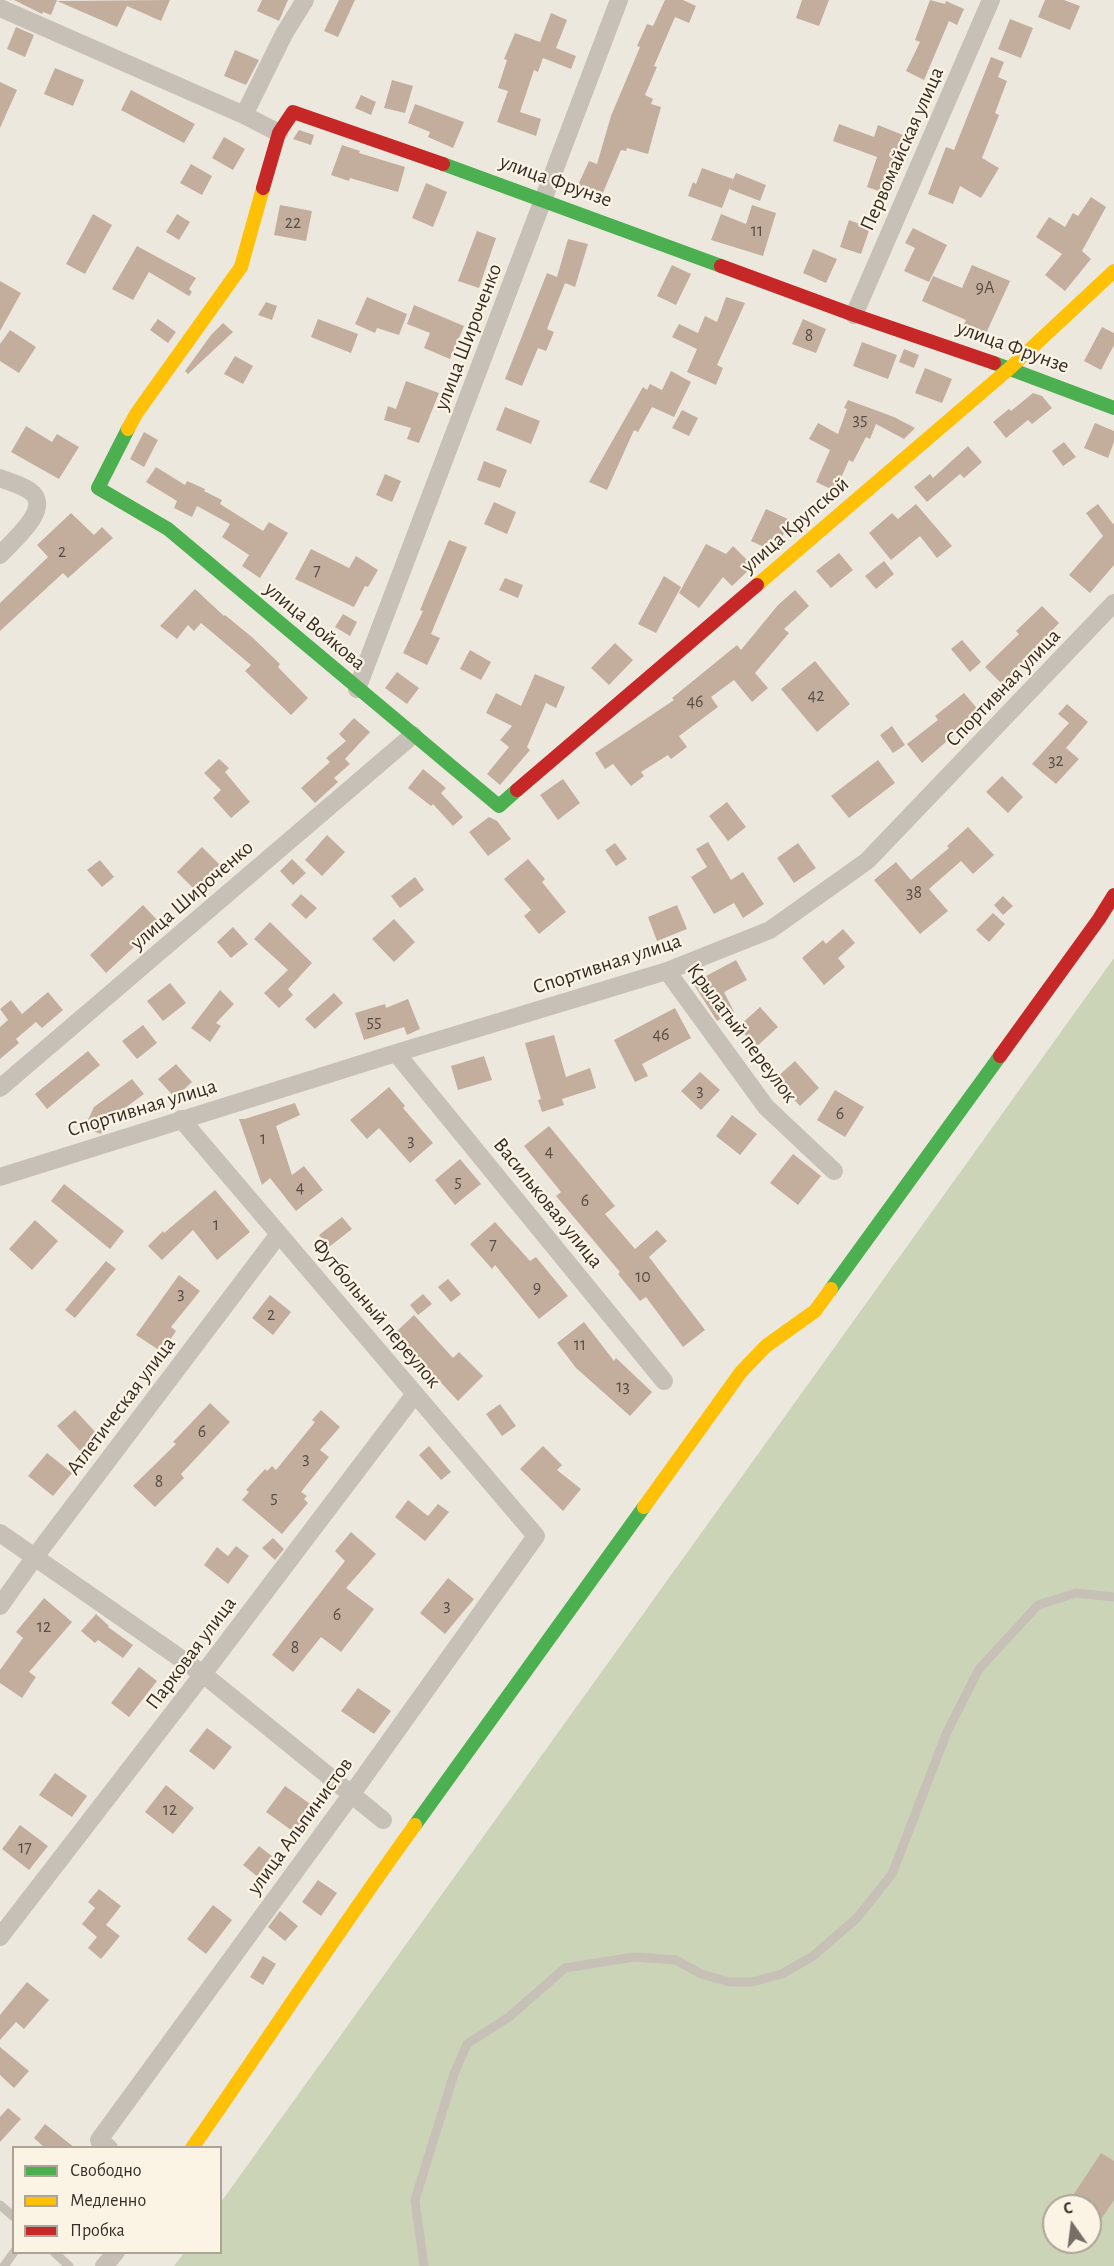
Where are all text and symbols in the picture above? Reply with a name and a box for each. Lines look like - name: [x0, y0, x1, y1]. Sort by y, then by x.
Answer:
- street label: Первомайская улица: [855, 63, 949, 235]
- street label: улица Фрунзе: [496, 149, 616, 213]
- house number: 22: [285, 212, 301, 234]
- house number: 11: [751, 220, 763, 242]
- street label: улица Широченко: [429, 260, 507, 414]
- house number: 9А: [975, 277, 995, 299]
- street label: улица Фрунзе: [953, 315, 1073, 379]
- house number: 8: [805, 325, 813, 347]
- house number: 35: [853, 409, 867, 431]
- street label: улица Крупской: [736, 471, 854, 579]
- house number: 2: [58, 541, 66, 563]
- house number: 7: [313, 560, 321, 582]
- street label: улица Войкова: [259, 576, 371, 676]
- street label: Спортивная улица: [940, 624, 1066, 752]
- house number: 42: [808, 685, 824, 707]
- house number: 46: [686, 691, 704, 713]
- house number: 32: [1048, 750, 1064, 772]
- street label: улица Широченко: [125, 835, 259, 955]
- house number: 38: [906, 882, 922, 904]
- street label: Спортивная улица: [529, 928, 685, 1000]
- street label: Крылатый переулок: [681, 958, 803, 1108]
- house number: 55: [366, 1011, 382, 1033]
- house number: 46: [652, 1024, 670, 1046]
- street label: Спортивная улица: [64, 1073, 220, 1143]
- house number: 3: [696, 1080, 704, 1102]
- house number: 6: [836, 1103, 844, 1125]
- house number: 1: [260, 1128, 266, 1150]
- house number: 3: [407, 1130, 415, 1152]
- street label: Васильковая улица: [488, 1133, 608, 1273]
- house number: 4: [545, 1141, 553, 1163]
- house number: 5: [454, 1171, 462, 1193]
- house number: 4: [296, 1177, 304, 1199]
- house number: 6: [581, 1190, 589, 1212]
- house number: 1: [213, 1214, 219, 1236]
- street label: Футбольный переулок: [306, 1233, 446, 1393]
- house number: 7: [489, 1234, 497, 1256]
- house number: 10: [635, 1266, 651, 1288]
- house number: 9: [533, 1277, 541, 1299]
- house number: 3: [177, 1283, 185, 1305]
- house number: 2: [267, 1304, 275, 1326]
- street label: Атлетическая улица: [61, 1332, 181, 1480]
- house number: 11: [574, 1334, 586, 1356]
- house number: 13: [616, 1376, 630, 1398]
- house number: 6: [198, 1421, 206, 1443]
- house number: 3: [302, 1448, 310, 1470]
- house number: 8: [155, 1471, 163, 1493]
- house number: 5: [270, 1487, 278, 1509]
- street label: Парковая улица: [140, 1591, 242, 1715]
- house number: 3: [443, 1595, 451, 1617]
- house number: 6: [333, 1604, 341, 1626]
- house number: 12: [37, 1616, 51, 1638]
- house number: 8: [291, 1637, 299, 1659]
- street label: улица Альпинистов: [242, 1752, 358, 1900]
- house number: 12: [163, 1799, 177, 1821]
- house number: 17: [18, 1837, 32, 1859]
- legend: [12, 2146, 222, 2254]
- text: Свободно: [70, 2162, 142, 2180]
- text: Медленно: [70, 2192, 146, 2210]
- north arrow: [1042, 2194, 1102, 2254]
- text: С: [1062, 2200, 1074, 2217]
- text: Пробка: [70, 2222, 125, 2240]

